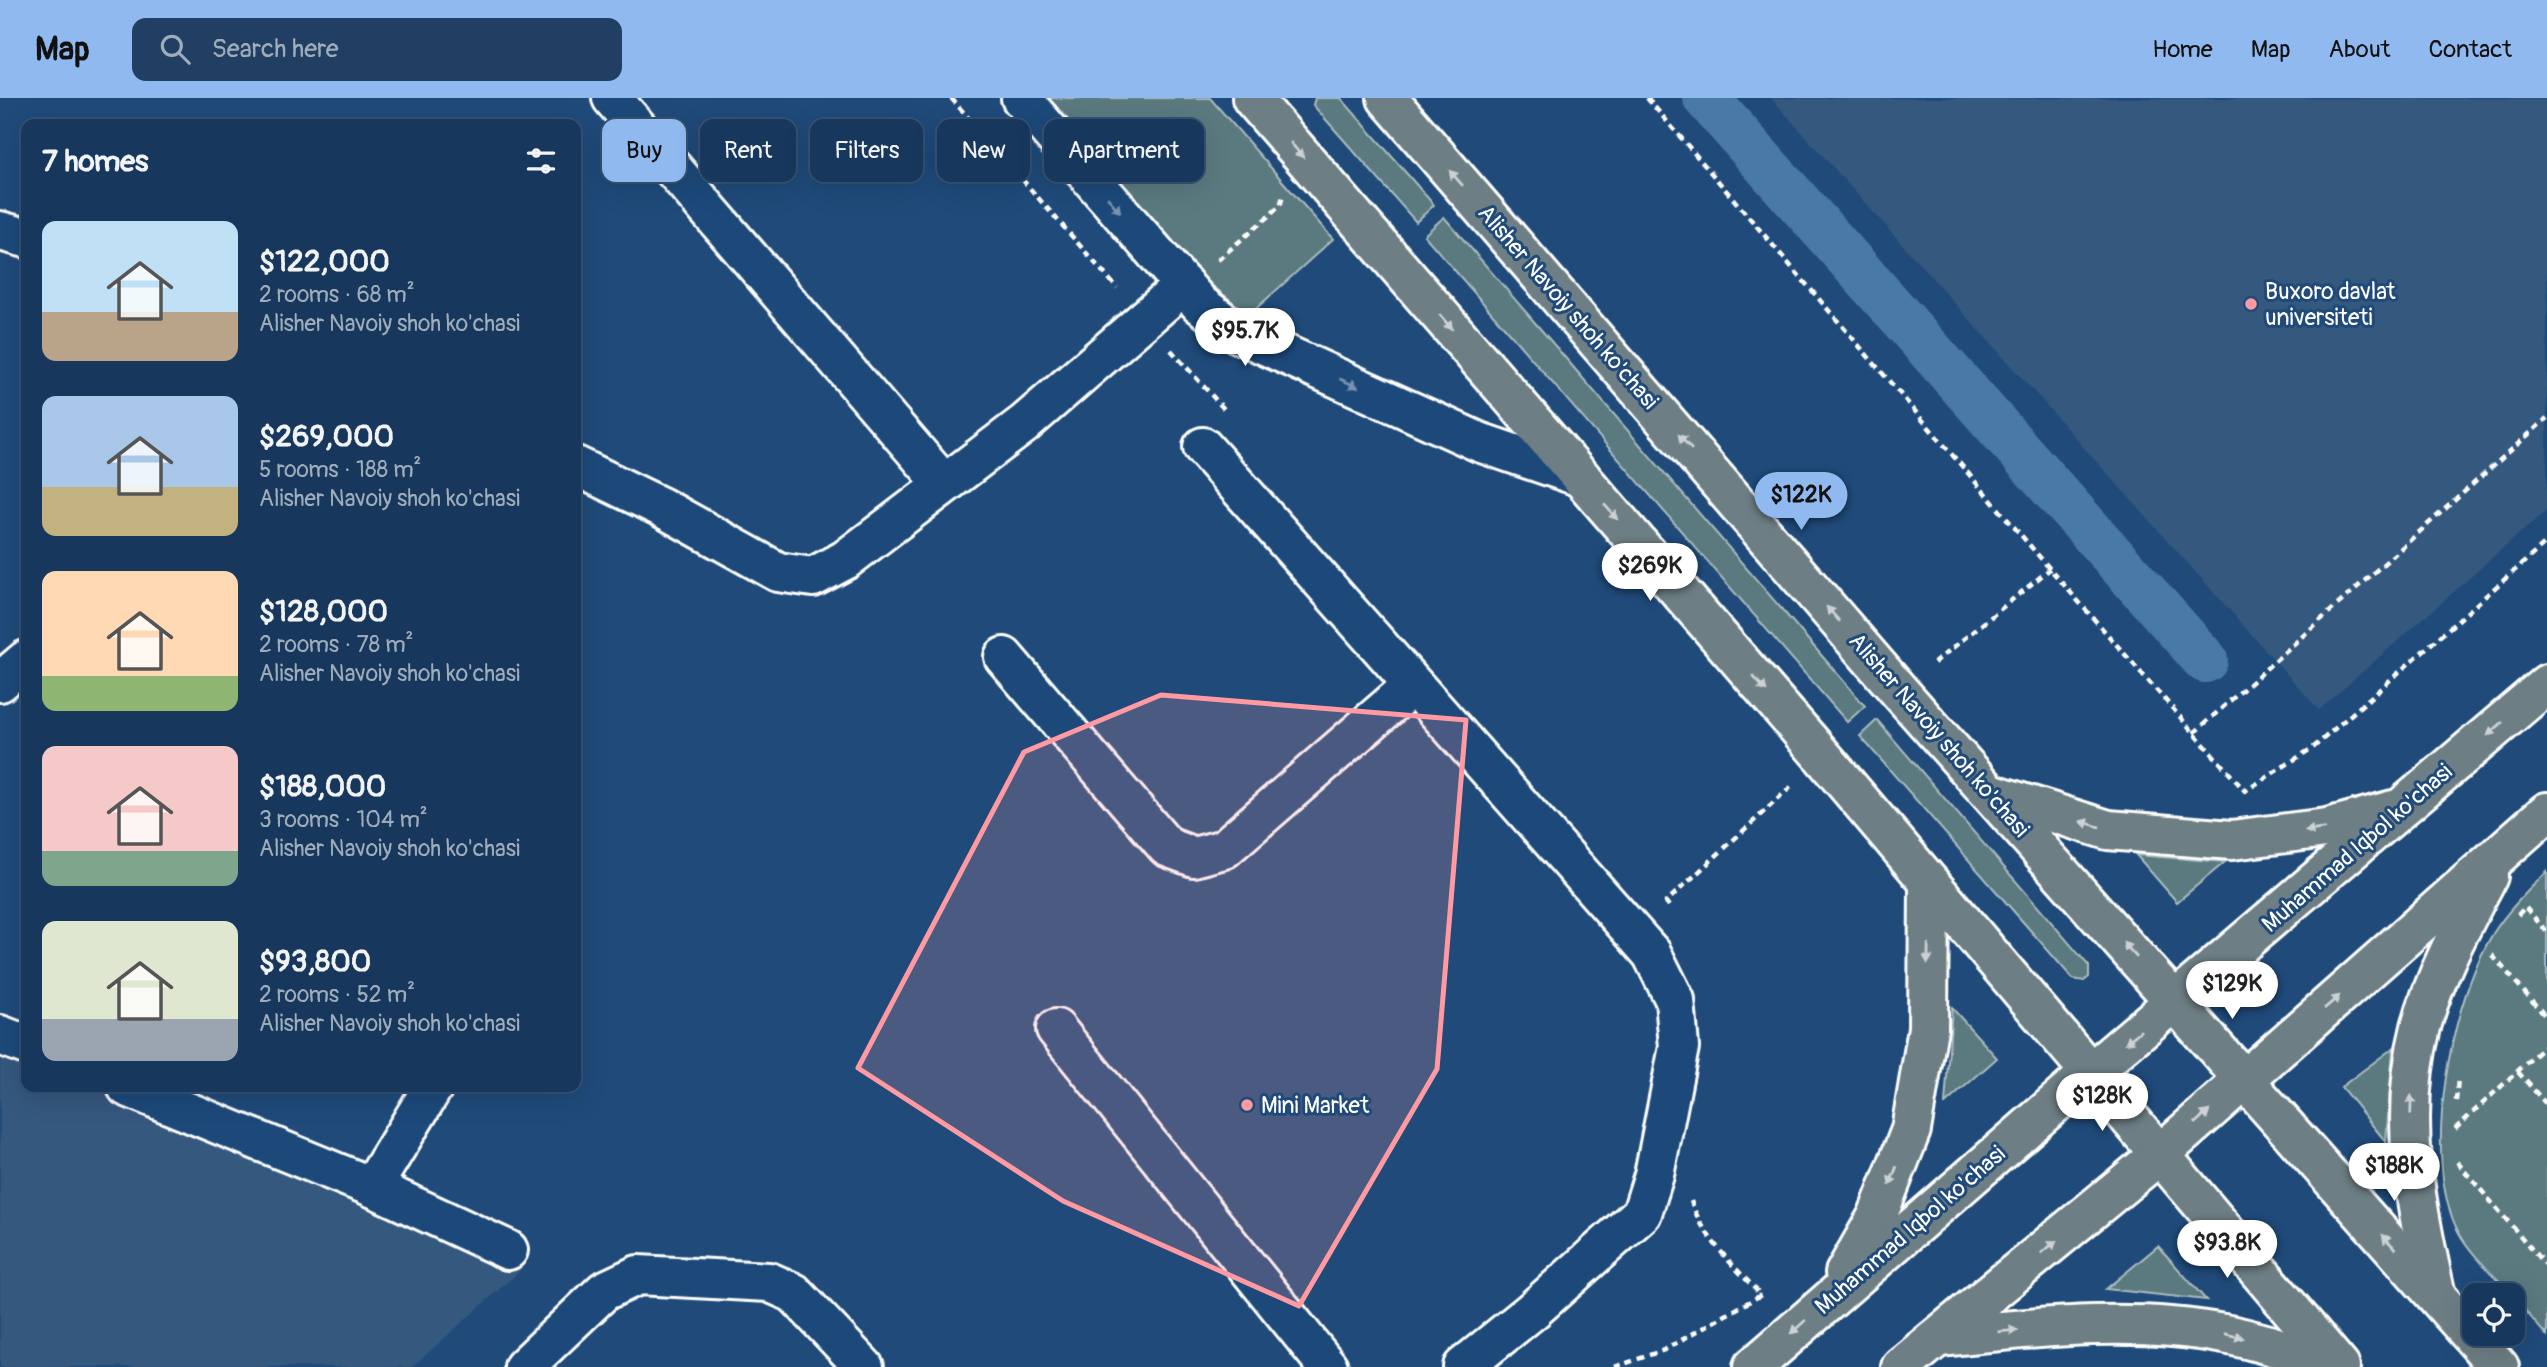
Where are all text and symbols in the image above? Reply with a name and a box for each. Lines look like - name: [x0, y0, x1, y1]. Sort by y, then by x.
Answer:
- search box: [132, 18, 622, 81]
- text: Map: [35, 29, 90, 70]
- icon: search: [156, 30, 194, 68]
- text: Search here: [212, 33, 339, 65]
- text: Home: [2152, 35, 2213, 64]
- text: Map: [2251, 35, 2291, 64]
- text: About: [2329, 35, 2391, 64]
- text: Contact: [2429, 35, 2512, 64]
- chip: Buy: [602, 119, 686, 182]
- chip: Rent: [700, 119, 796, 182]
- chip: Filters: [810, 119, 923, 182]
- chip: New: [937, 119, 1030, 182]
- chip: Apartment: [1044, 119, 1204, 182]
- one-way arrow: [1289, 141, 1304, 158]
- icon: filters: [522, 142, 560, 180]
- text: 7 homes: [42, 143, 149, 180]
- one-way arrow: [1449, 169, 1464, 186]
- one-way arrow: [1106, 196, 1122, 214]
- street label: Alisher Navoiy shoh ko'chasi: [1471, 199, 1665, 415]
- text: $122,000: [259, 243, 390, 280]
- icon: home: [98, 249, 182, 333]
- place label: Buxoro davlat universiteti: [2265, 277, 2396, 332]
- text: 2 rooms · 68 m²: [259, 280, 415, 309]
- marker: Buxoro davlat universiteti: [2243, 296, 2259, 312]
- pin: $95.7K: [1188, 308, 1302, 368]
- text: Alisher Navoiy shoh ko'chasi: [259, 309, 520, 338]
- one-way arrow: [1438, 313, 1453, 330]
- text: $95.7K: [1211, 316, 1279, 345]
- one-way arrow: [1339, 378, 1360, 389]
- text: $269,000: [259, 418, 394, 455]
- icon: home: [98, 424, 182, 508]
- one-way arrow: [1678, 434, 1693, 451]
- text: 5 rooms · 188 m²: [259, 455, 421, 484]
- pin: $122K: [1752, 472, 1850, 532]
- text: $122K: [1770, 480, 1832, 509]
- text: Alisher Navoiy shoh ko'chasi: [259, 484, 520, 513]
- one-way arrow: [1603, 503, 1619, 521]
- pin: $269K: [1601, 544, 1699, 603]
- text: $269K: [1618, 551, 1682, 580]
- text: $128,000: [259, 593, 388, 630]
- icon: home: [98, 599, 182, 683]
- one-way arrow: [1826, 606, 1841, 623]
- street label: Alisher Navoiy shoh ko'chasi: [1842, 627, 2036, 843]
- text: 2 rooms · 78 m²: [259, 630, 413, 659]
- text: Alisher Navoiy shoh ko'chasi: [259, 659, 520, 688]
- one-way arrow: [1752, 675, 1768, 693]
- one-way arrow: [2487, 721, 2504, 736]
- street label: Muhammad Iqbol ko'chasi: [2256, 757, 2458, 939]
- text: $188,000: [259, 768, 386, 805]
- icon: home: [98, 774, 182, 858]
- text: 3 rooms · 104 m²: [259, 805, 428, 834]
- one-way arrow: [2079, 818, 2100, 829]
- one-way arrow: [2304, 824, 2326, 835]
- text: Alisher Navoiy shoh ko'chasi: [259, 834, 520, 863]
- one-way arrow: [2123, 942, 2138, 959]
- text: $93,800: [259, 943, 371, 980]
- one-way arrow: [1923, 943, 1934, 965]
- icon: home: [98, 949, 182, 1033]
- pin: $129K: [2183, 962, 2281, 1021]
- text: $129K: [2202, 969, 2262, 998]
- text: 2 rooms · 52 m²: [259, 980, 415, 1009]
- one-way arrow: [2324, 995, 2341, 1010]
- text: Alisher Navoiy shoh ko'chasi: [259, 1009, 520, 1038]
- one-way arrow: [2124, 1029, 2141, 1044]
- pin: $128K: [2053, 1074, 2151, 1133]
- text: $128K: [2072, 1081, 2132, 1110]
- place label: Mini Market: [1261, 1091, 1370, 1120]
- one-way arrow: [2405, 1094, 2416, 1116]
- marker: Mini Market: [1239, 1097, 1255, 1113]
- one-way arrow: [2193, 1109, 2211, 1125]
- street label: Muhammad Iqbol ko'chasi: [1809, 1139, 2011, 1321]
- pin: $188K: [2345, 1144, 2443, 1203]
- text: $188K: [2365, 1151, 2423, 1180]
- one-way arrow: [1887, 1166, 1898, 1187]
- pin: $93.8K: [2170, 1220, 2284, 1280]
- text: $93.8K: [2193, 1228, 2261, 1257]
- one-way arrow: [2381, 1233, 2397, 1251]
- one-way arrow: [2041, 1240, 2058, 1255]
- map controls: [2462, 1283, 2525, 1346]
- button: locate: [2462, 1283, 2525, 1346]
- one-way arrow: [1789, 1319, 1807, 1335]
- one-way arrow: [1997, 1325, 2019, 1336]
- one-way arrow: [2224, 1331, 2246, 1342]

